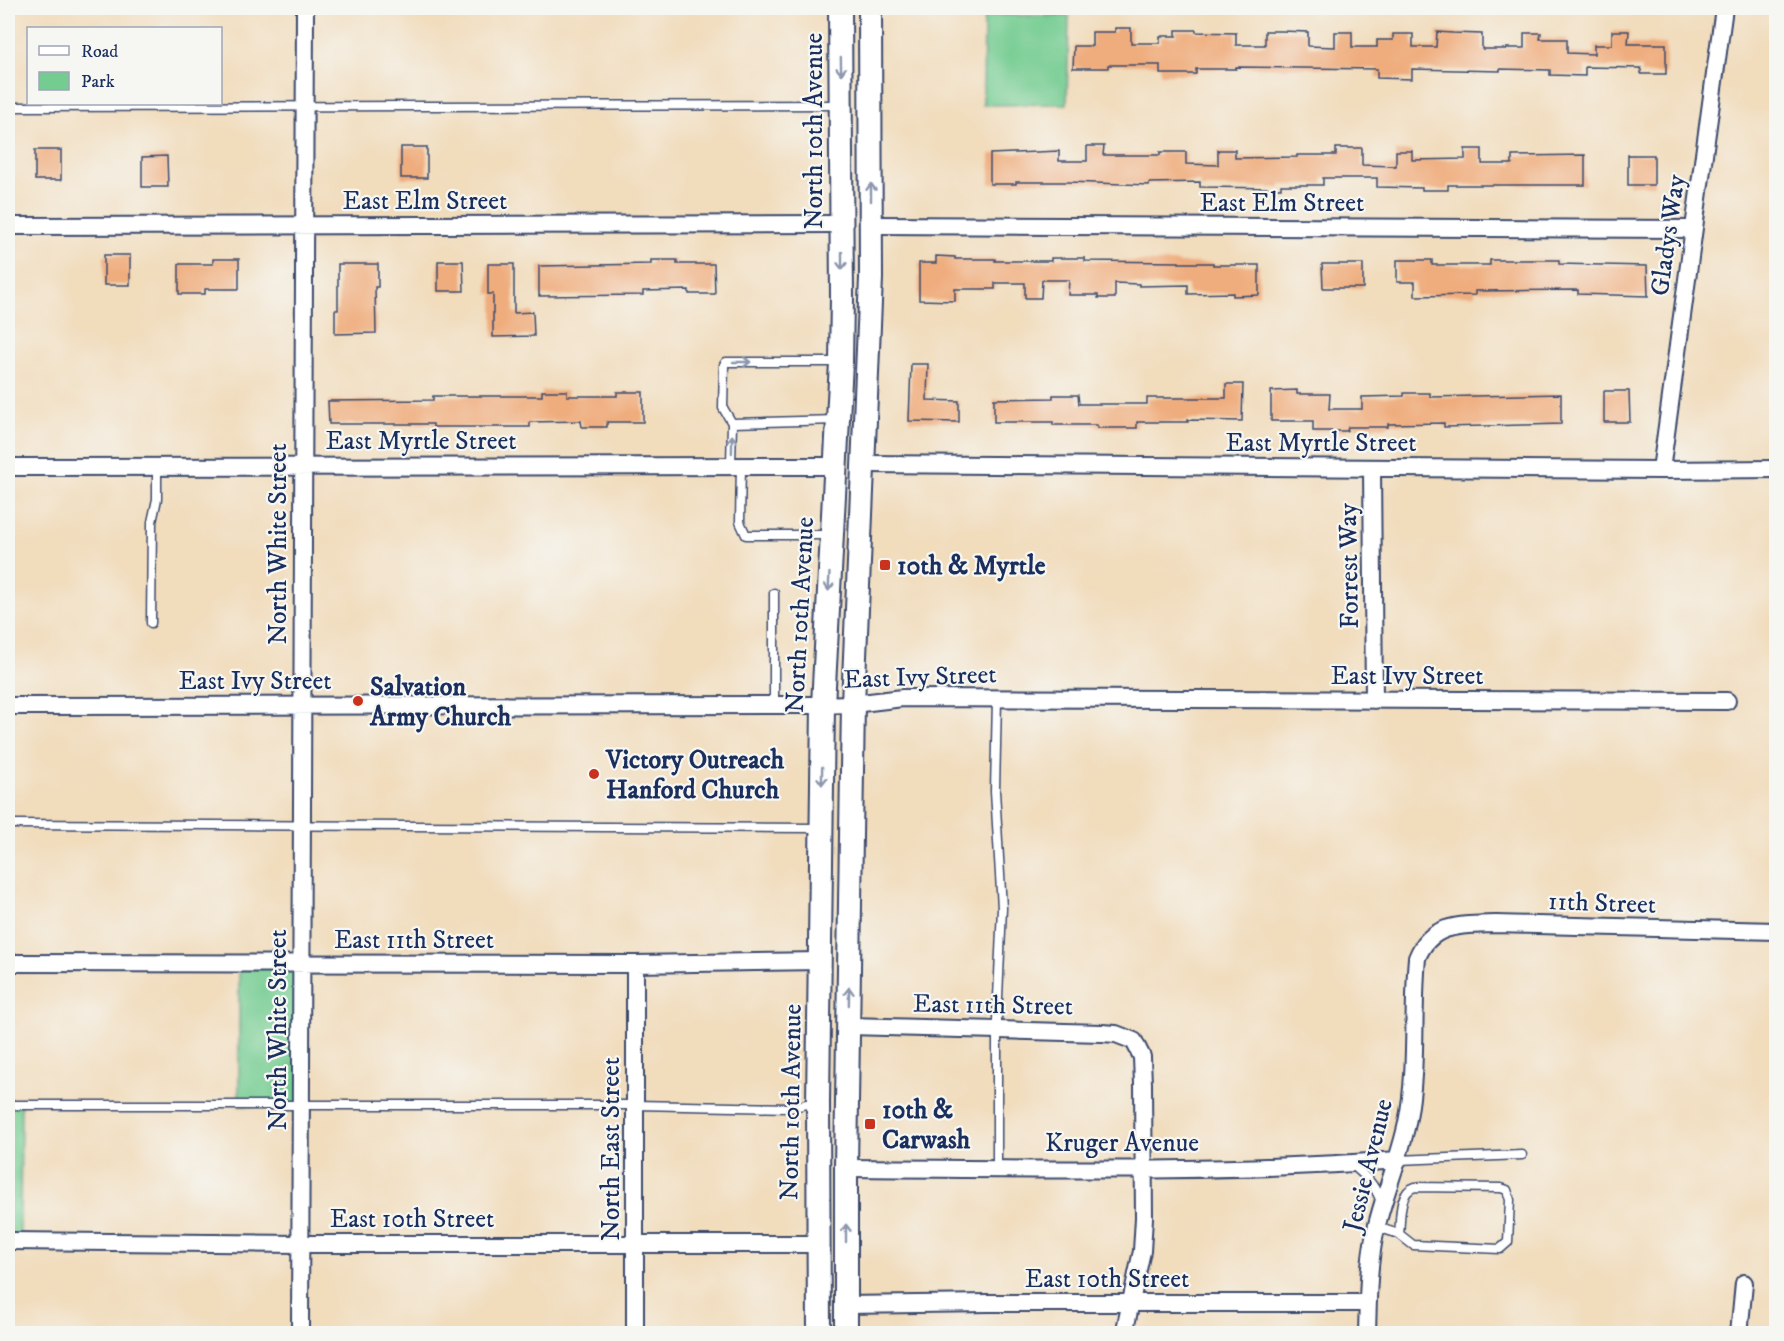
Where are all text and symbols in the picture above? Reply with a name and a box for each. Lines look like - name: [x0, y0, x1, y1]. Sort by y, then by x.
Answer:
- legend: [27, 27, 222, 105]
- street label: North 10th Avenue: [798, 33, 831, 229]
- text: Road: [81, 41, 118, 63]
- one-way arrow: [836, 55, 847, 75]
- text: Park: [81, 71, 115, 93]
- street label: Gladys Way: [1644, 172, 1693, 298]
- one-way arrow: [865, 183, 877, 203]
- street label: East Elm Street: [343, 185, 507, 218]
- street label: East Elm Street: [1200, 187, 1364, 220]
- one-way arrow: [836, 250, 848, 270]
- one-way arrow: [731, 356, 751, 368]
- street label: East Myrtle Street: [325, 425, 517, 458]
- street label: East Myrtle Street: [1225, 427, 1417, 460]
- one-way arrow: [726, 434, 738, 454]
- street label: North White Street: [262, 443, 295, 645]
- street label: Forrest Way: [1332, 502, 1367, 629]
- street label: North 10th Avenue: [779, 516, 822, 714]
- place label: 10th & Myrtle: [897, 550, 1046, 583]
- marker: 10th & Myrtle: [878, 558, 892, 572]
- one-way arrow: [824, 571, 835, 591]
- street label: East Ivy Street: [843, 658, 997, 697]
- street label: East Ivy Street: [1330, 660, 1484, 693]
- street label: East Ivy Street: [178, 665, 332, 698]
- place label: Salvation Army Church: [369, 671, 512, 734]
- marker: Salvation Army Church: [351, 694, 365, 708]
- place label: Victory Outreach Hanford Church: [605, 744, 785, 807]
- one-way arrow: [816, 766, 828, 786]
- marker: Victory Outreach Hanford Church: [587, 767, 601, 781]
- street label: 11th Street: [1547, 885, 1657, 922]
- street label: East 11th Street: [334, 924, 494, 957]
- street label: North White Street: [262, 929, 295, 1131]
- one-way arrow: [843, 987, 855, 1007]
- street label: East 11th Street: [913, 988, 1073, 1023]
- street label: North 10th Avenue: [773, 1003, 810, 1201]
- street label: North East Street: [595, 1057, 628, 1241]
- place label: 10th & Carwash: [882, 1094, 971, 1157]
- street label: Jessie Avenue: [1336, 1095, 1401, 1237]
- marker: 10th & Carwash: [863, 1117, 877, 1131]
- street label: Kruger Avenue: [1045, 1127, 1199, 1160]
- street label: East 10th Street: [330, 1203, 494, 1236]
- one-way arrow: [840, 1224, 852, 1244]
- street label: East 10th Street: [1025, 1263, 1189, 1296]

